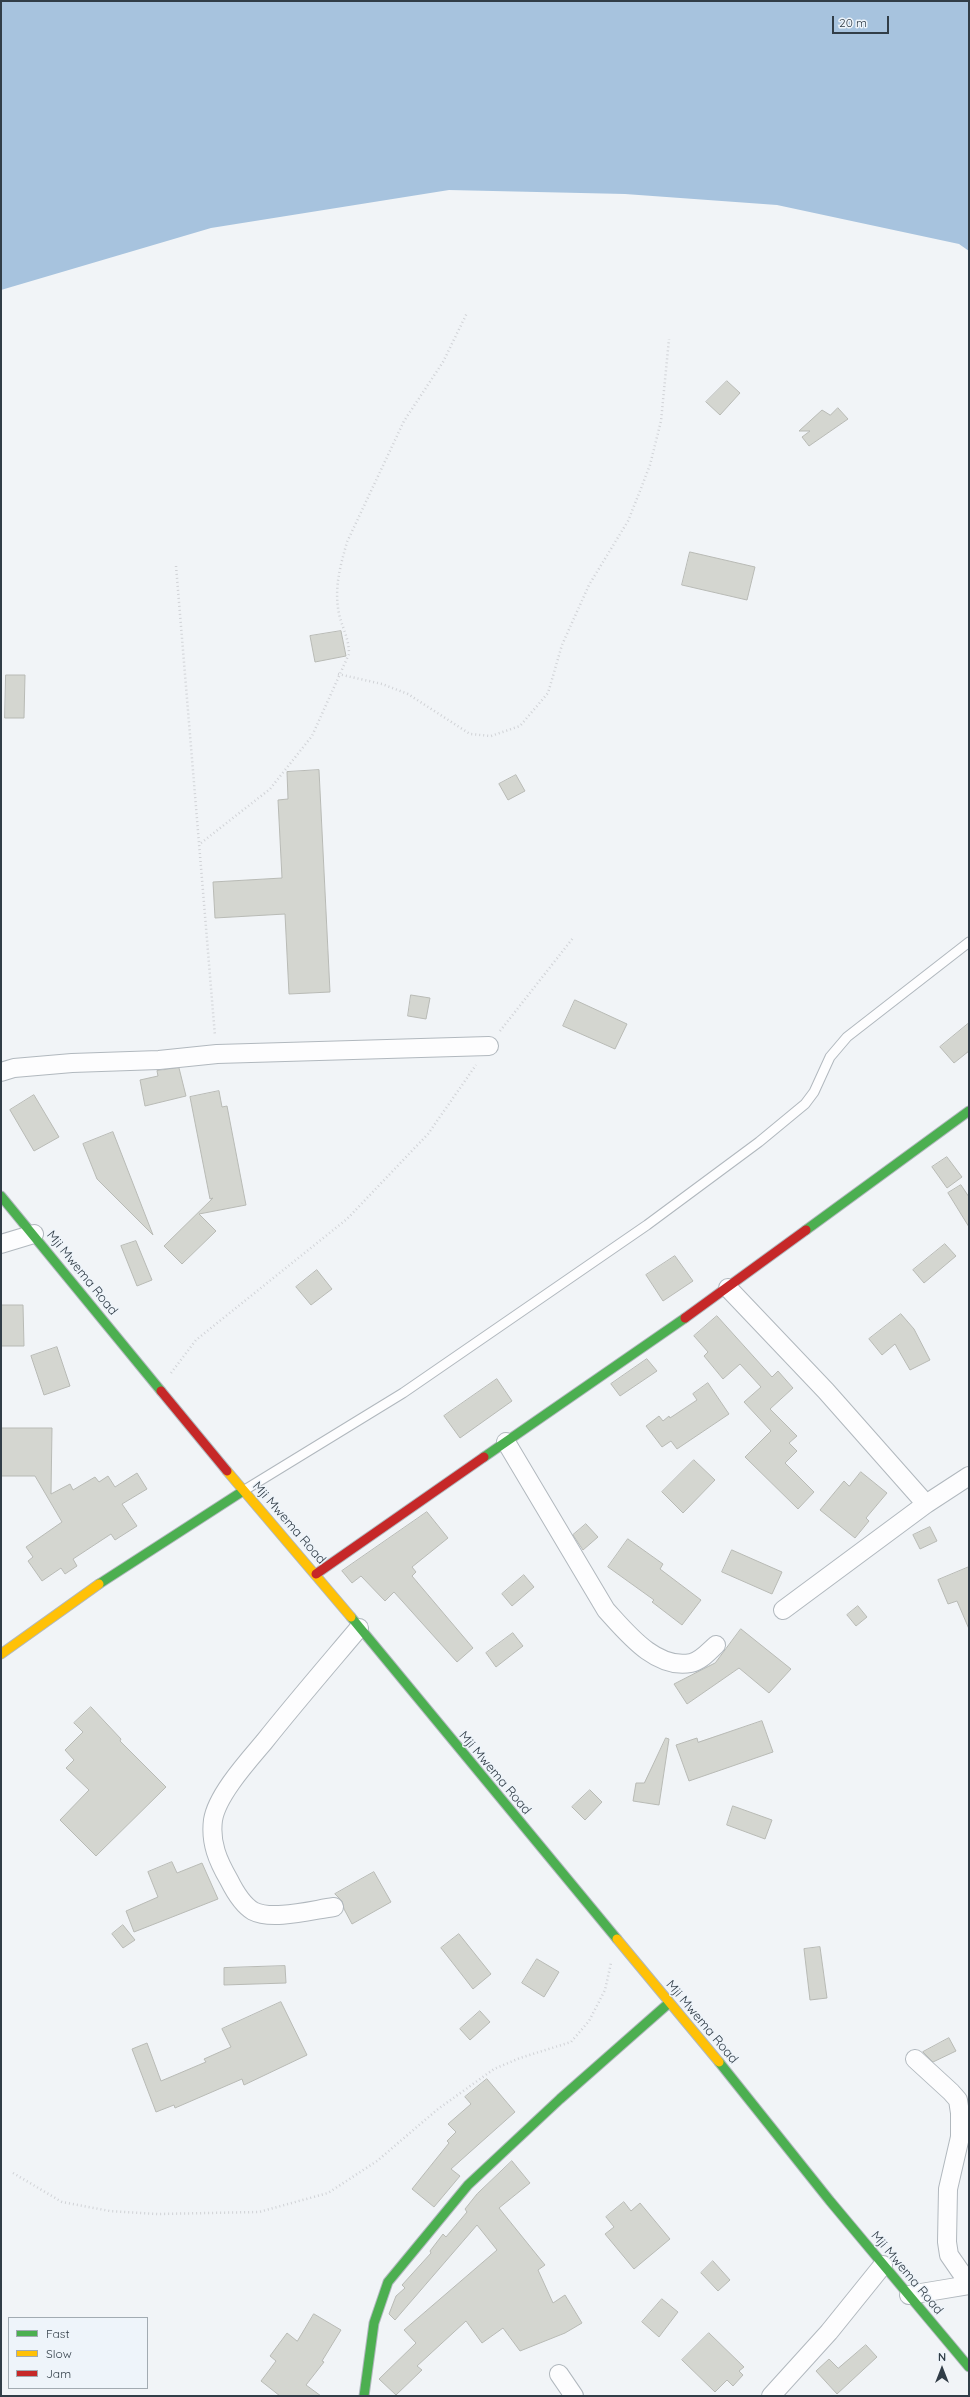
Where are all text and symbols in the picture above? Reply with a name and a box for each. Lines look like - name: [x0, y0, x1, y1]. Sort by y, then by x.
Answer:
- scale bar: [834, 8, 891, 34]
- text: 20 m: [839, 15, 867, 30]
- street label: Mji Mwema Road: [43, 1228, 121, 1318]
- street label: Mji Mwema Road: [249, 1479, 329, 1567]
- street label: Mji Mwema Road: [456, 1728, 534, 1818]
- street label: Mji Mwema Road: [663, 1977, 741, 2067]
- street label: Mji Mwema Road: [868, 2228, 946, 2318]
- legend: [8, 2317, 148, 2389]
- text: Fast: [46, 2326, 70, 2341]
- text: Slow: [46, 2346, 72, 2361]
- north arrow: [922, 2349, 962, 2389]
- text: N: [938, 2350, 946, 2364]
- text: Jam: [46, 2366, 71, 2381]

